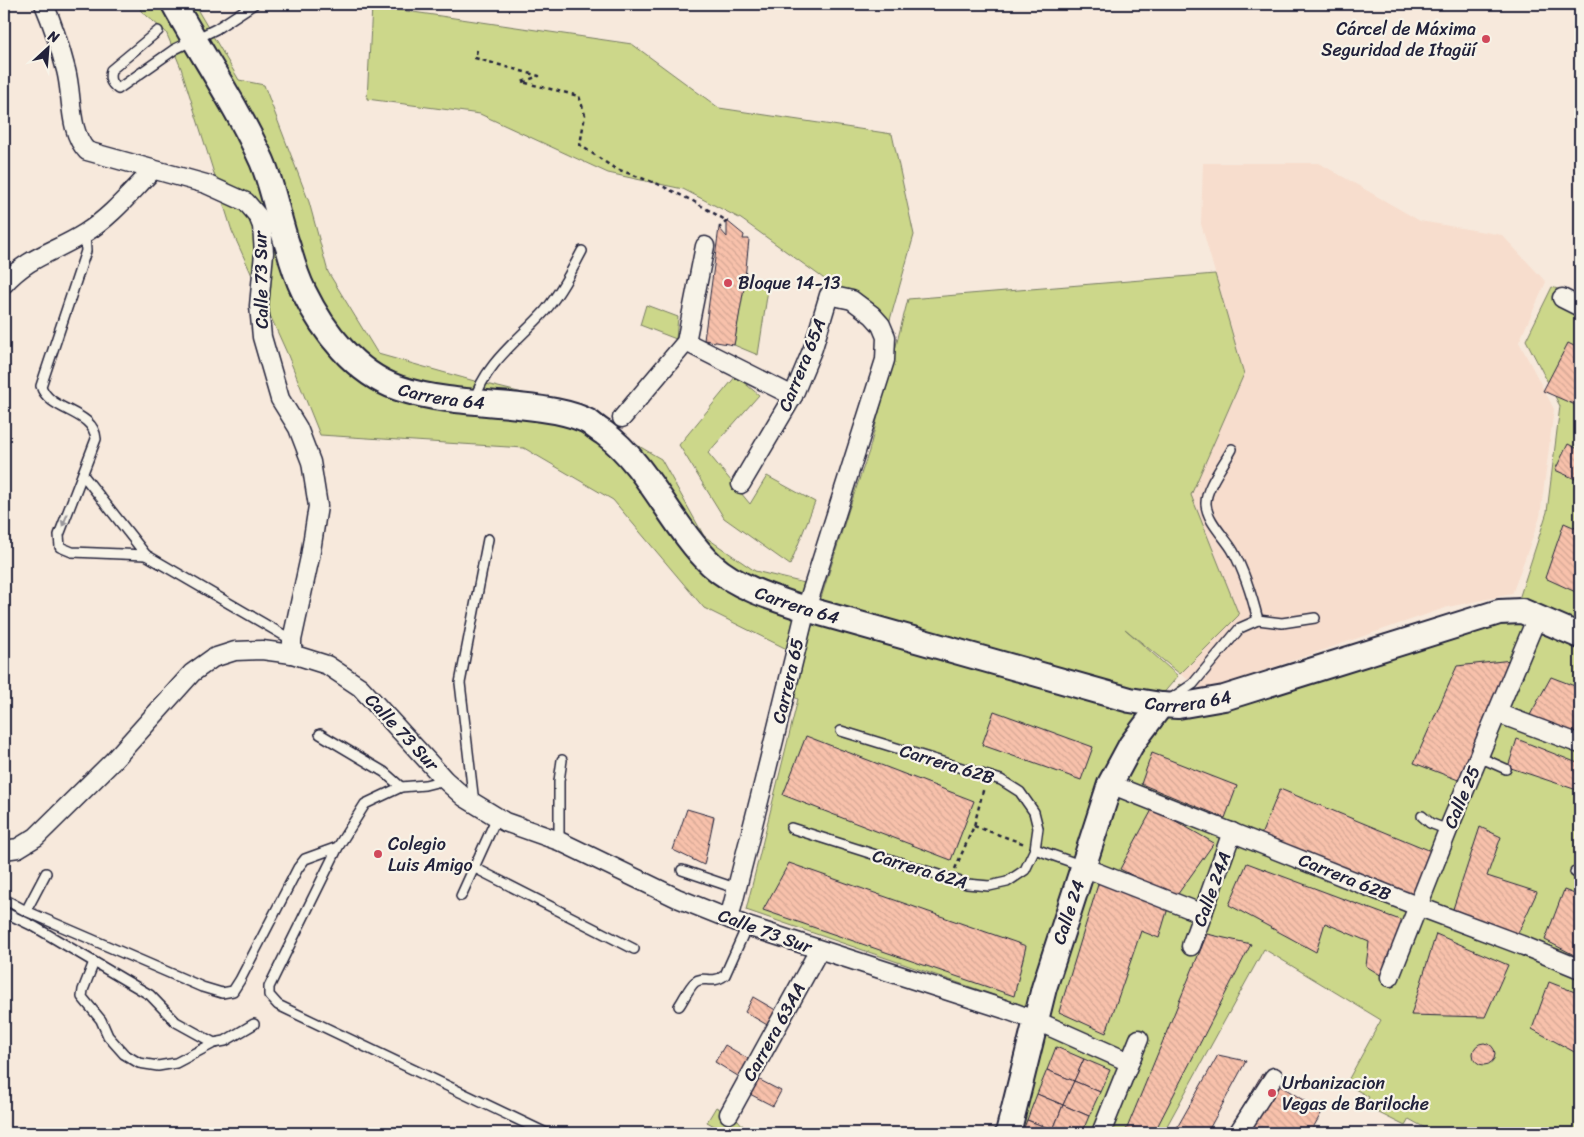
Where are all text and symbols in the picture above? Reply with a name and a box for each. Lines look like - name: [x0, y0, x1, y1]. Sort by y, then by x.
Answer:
- place label: Cárcel de Máxima Seguridad de Itagüí: [1321, 13, 1478, 66]
- north arrow: [22, 22, 72, 72]
- text: N: [43, 23, 64, 50]
- marker: Cárcel de Máxima Seguridad de Itagüí: [1480, 33, 1492, 45]
- street label: Calle 73 Sur: [244, 229, 278, 329]
- place label: Bloque 14-13: [738, 267, 840, 299]
- marker: Bloque 14-13: [722, 277, 734, 289]
- street label: Carrera 65A: [769, 313, 835, 417]
- street label: Carrera 64: [394, 373, 486, 419]
- one-way arrow: [61, 513, 68, 528]
- street label: Carrera 64: [750, 577, 843, 634]
- street label: Carrera 65: [763, 635, 813, 727]
- street label: Carrera 64: [1143, 681, 1236, 722]
- street label: Calle 73 Sur: [357, 685, 448, 780]
- street label: Carrera 62B: [896, 734, 998, 794]
- street label: Calle 25: [1434, 760, 1490, 834]
- place label: Colegio Luis Amigo: [388, 828, 473, 881]
- street label: Carrera 62A: [869, 839, 971, 899]
- street label: Carrera 62B: [1294, 844, 1396, 910]
- street label: Calle 24A: [1184, 847, 1240, 931]
- marker: Colegio Luis Amigo: [372, 848, 384, 860]
- street label: Calle 24: [1043, 876, 1094, 949]
- street label: Calle 73 Sur: [714, 899, 818, 963]
- street label: Carrera 63AA: [734, 977, 814, 1087]
- place label: Urbanizacion Vegas de Bariloche: [1282, 1067, 1429, 1120]
- marker: Urbanizacion Vegas de Bariloche: [1266, 1087, 1278, 1099]

